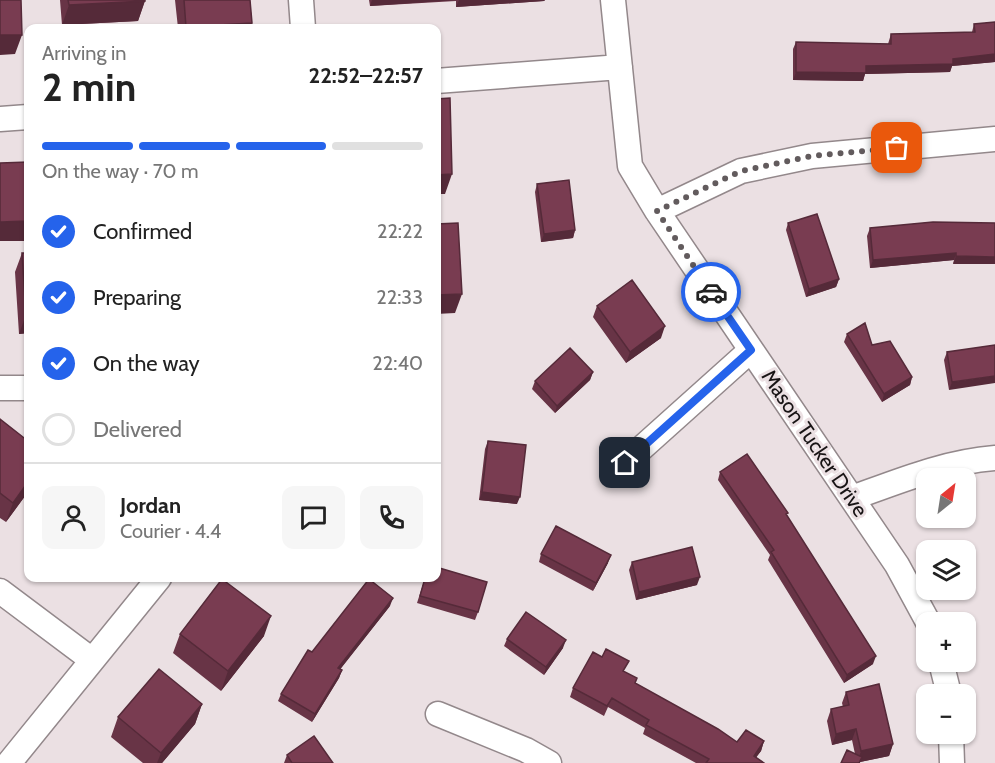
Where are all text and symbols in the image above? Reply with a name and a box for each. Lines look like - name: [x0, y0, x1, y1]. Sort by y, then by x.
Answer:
- text: Arriving in: [42, 41, 126, 65]
- text: 22:52–22:57: [309, 62, 423, 89]
- text: 2 min: [42, 63, 136, 111]
- pin: [871, 122, 922, 173]
- icon: bag: [880, 131, 913, 164]
- text: On the way · 70 m: [42, 159, 199, 183]
- icon: check: [42, 215, 75, 248]
- text: Confirmed: [93, 218, 192, 245]
- text: 22:22: [377, 219, 423, 243]
- courier: [681, 262, 741, 322]
- icon: car: [695, 276, 728, 309]
- icon: check: [42, 281, 75, 314]
- text: Preparing: [93, 284, 181, 311]
- text: 22:33: [376, 285, 423, 309]
- icon: check: [42, 347, 75, 380]
- text: On the way: [93, 350, 200, 377]
- text: 22:40: [372, 351, 423, 375]
- street label: Mason Tucker Drive: [757, 365, 874, 521]
- text: Delivered: [93, 416, 182, 443]
- pin: [599, 437, 650, 488]
- icon: home: [608, 446, 641, 479]
- north arrow: [916, 468, 976, 528]
- map controls: [916, 468, 976, 744]
- button: person: [42, 486, 105, 549]
- button: chat: [282, 486, 345, 549]
- button: phone: [360, 486, 423, 549]
- text: Jordan: [120, 492, 181, 519]
- text: Courier · 4.4: [120, 519, 221, 543]
- button: layers: [916, 540, 976, 600]
- button: +: [916, 612, 976, 672]
- button: −: [916, 684, 976, 744]

